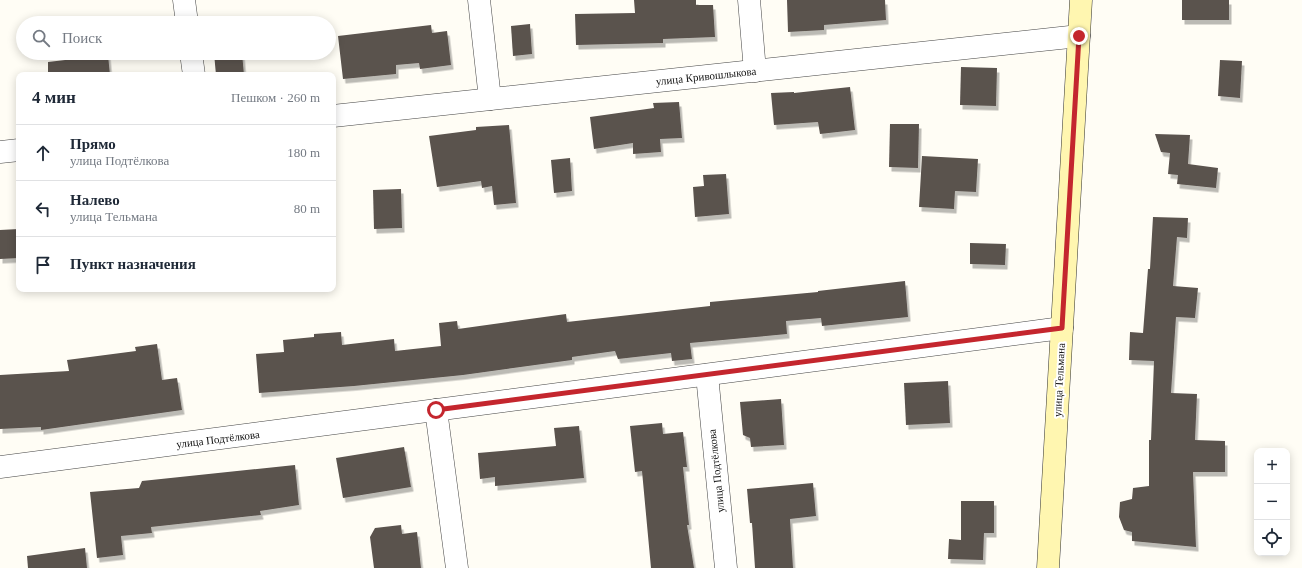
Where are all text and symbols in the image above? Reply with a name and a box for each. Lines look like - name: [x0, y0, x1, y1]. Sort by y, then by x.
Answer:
- search box: [16, 16, 336, 60]
- icon: search: [30, 27, 52, 49]
- route end: [1070, 27, 1088, 45]
- text: Поиск: [62, 30, 102, 46]
- street label: улица Кривошлыкова: [655, 65, 757, 87]
- text: 4 мин: [32, 88, 76, 107]
- text: Пешком · 260 m: [231, 90, 320, 105]
- text: Прямо: [70, 136, 116, 152]
- icon: ahead: [32, 142, 54, 164]
- text: 180 m: [287, 145, 320, 160]
- text: улица Подтёлкова: [70, 153, 169, 168]
- text: Налево: [70, 192, 120, 208]
- icon: left: [32, 198, 54, 220]
- text: 80 m: [294, 201, 320, 216]
- text: улица Тельмана: [70, 209, 158, 224]
- icon: arrive: [32, 254, 54, 276]
- text: Пункт назначения: [70, 256, 196, 272]
- street label: улица Тельмана: [1051, 343, 1067, 417]
- route start: [427, 401, 445, 419]
- street label: улица Подтёлкова: [176, 428, 261, 450]
- street label: улица Подтёлкова: [706, 428, 726, 513]
- map controls: [1254, 448, 1290, 556]
- button: +: [1254, 448, 1290, 484]
- button: −: [1254, 484, 1290, 520]
- button: locate: [1254, 520, 1290, 556]

